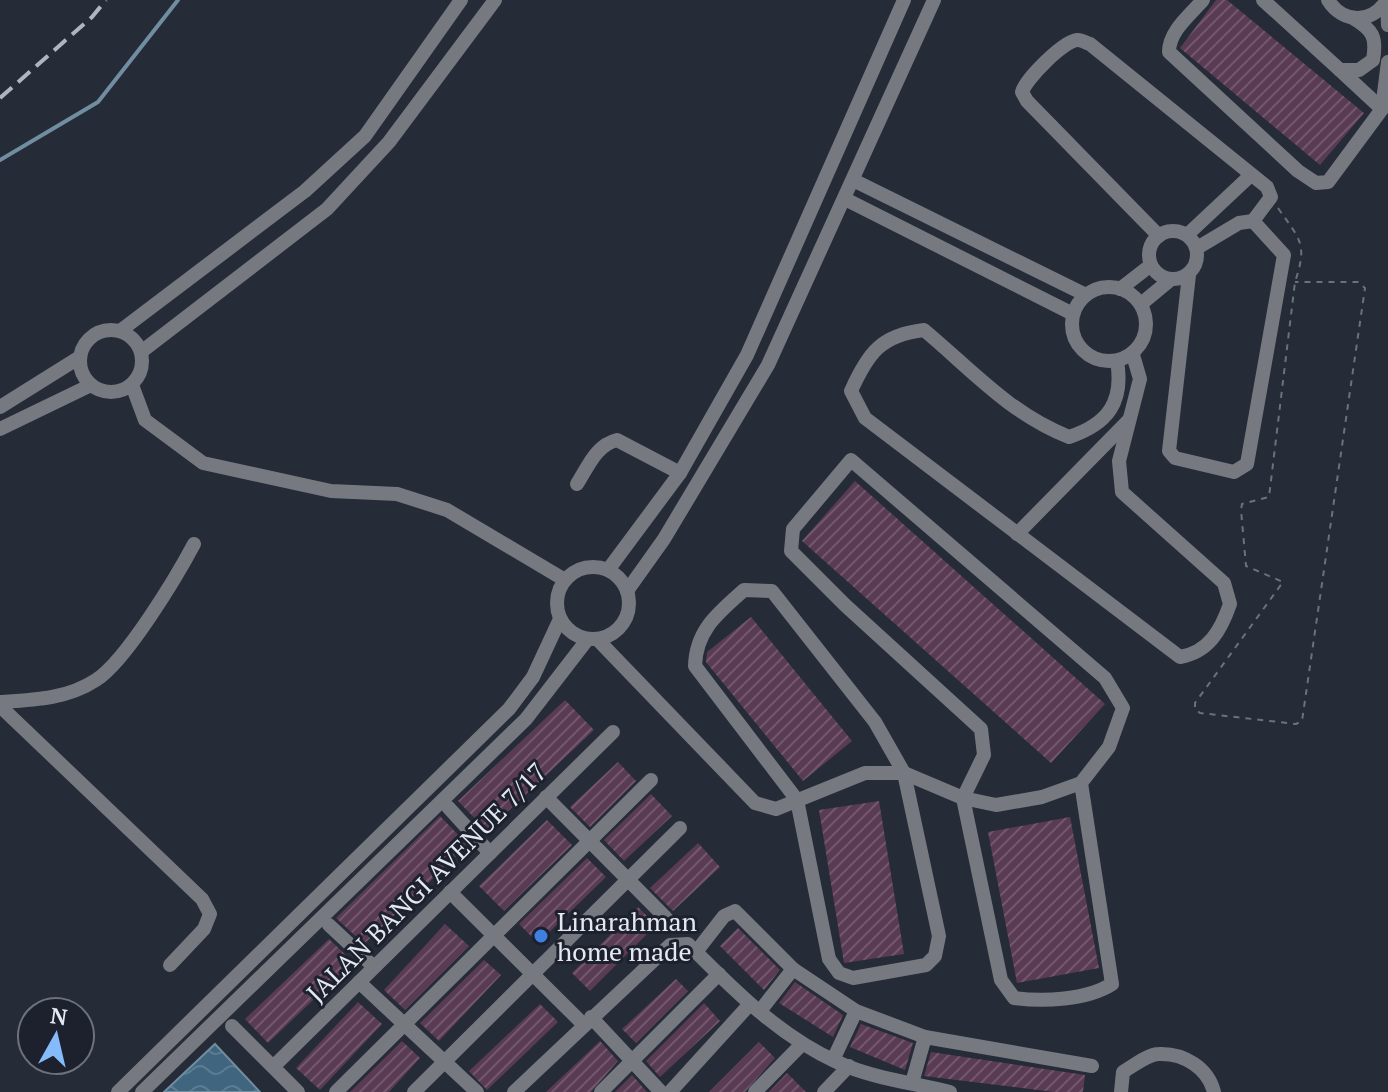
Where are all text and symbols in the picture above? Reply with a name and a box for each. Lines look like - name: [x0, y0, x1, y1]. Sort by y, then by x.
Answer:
- street label: JALAN BANGI AVENUE 7/17: [299, 755, 553, 1009]
- place label: Linarahman home made: [557, 904, 697, 968]
- marker: Linarahman home made: [532, 927, 550, 945]
- north arrow: [16, 996, 96, 1076]
- text: N: [49, 1000, 69, 1031]

